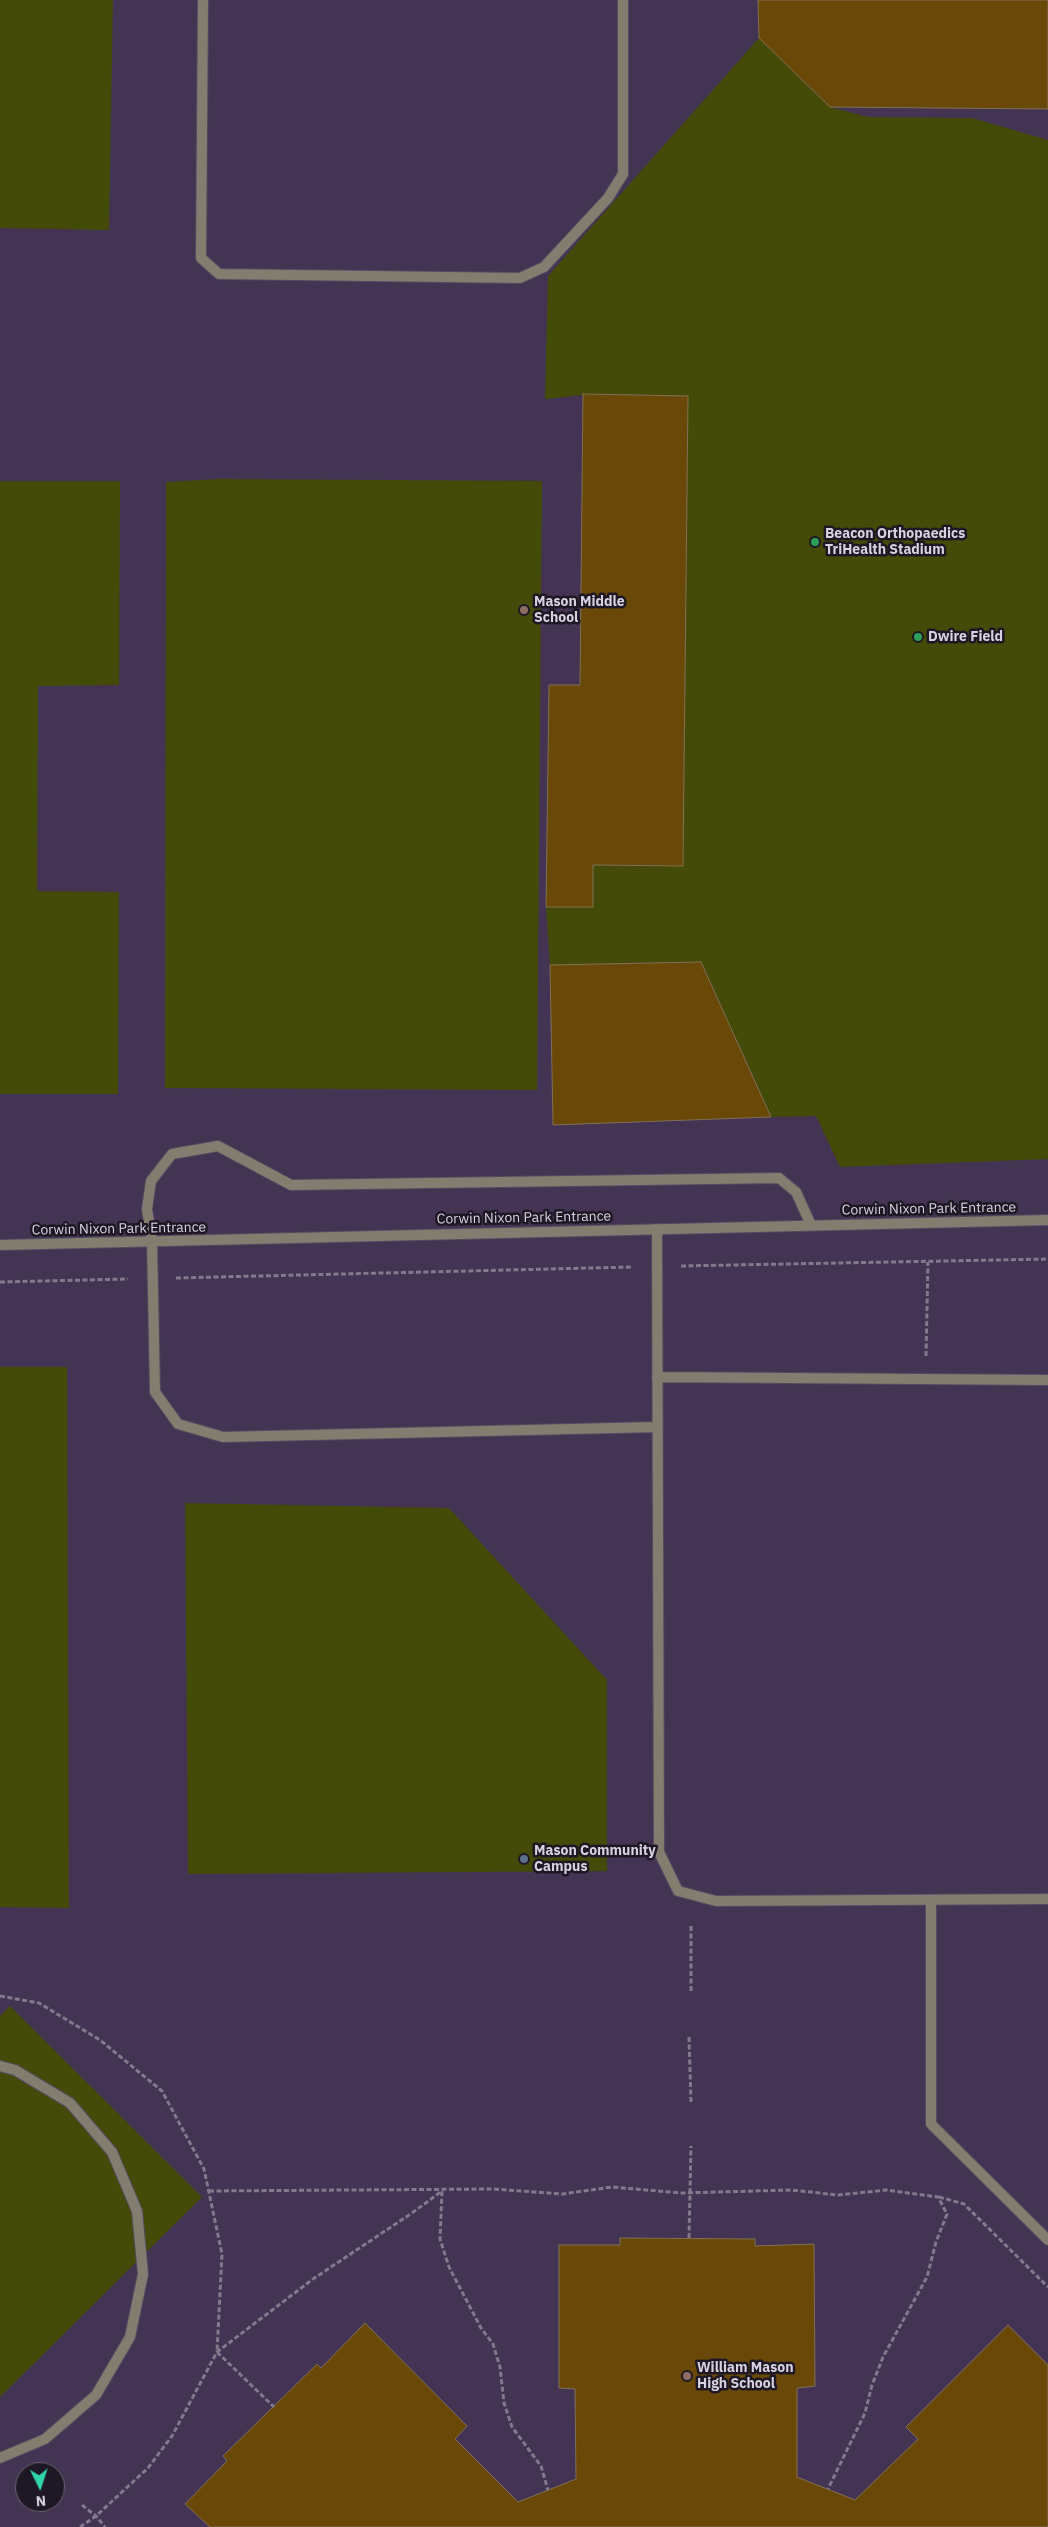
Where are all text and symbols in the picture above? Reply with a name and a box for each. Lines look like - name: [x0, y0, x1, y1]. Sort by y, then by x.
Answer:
- place label: Beacon Orthopaedics TriHealth Stadium: [825, 526, 965, 558]
- marker: Beacon Orthopaedics TriHealth Stadium: [809, 536, 821, 548]
- place label: Mason Middle School: [534, 594, 625, 626]
- marker: Mason Middle School: [518, 604, 530, 616]
- place label: Dwire Field: [928, 629, 1003, 645]
- marker: Dwire Field: [912, 631, 924, 643]
- street label: Corwin Nixon Park Entrance: [842, 1199, 1016, 1219]
- street label: Corwin Nixon Park Entrance: [437, 1208, 611, 1228]
- street label: Corwin Nixon Park Entrance: [32, 1219, 206, 1239]
- place label: Mason Community Campus: [534, 1843, 656, 1875]
- marker: Mason Community Campus: [518, 1853, 530, 1865]
- place label: William Mason High School: [697, 2360, 794, 2392]
- marker: William Mason High School: [681, 2370, 693, 2382]
- north arrow: [15, 2462, 65, 2512]
- text: N: [35, 2492, 47, 2510]

